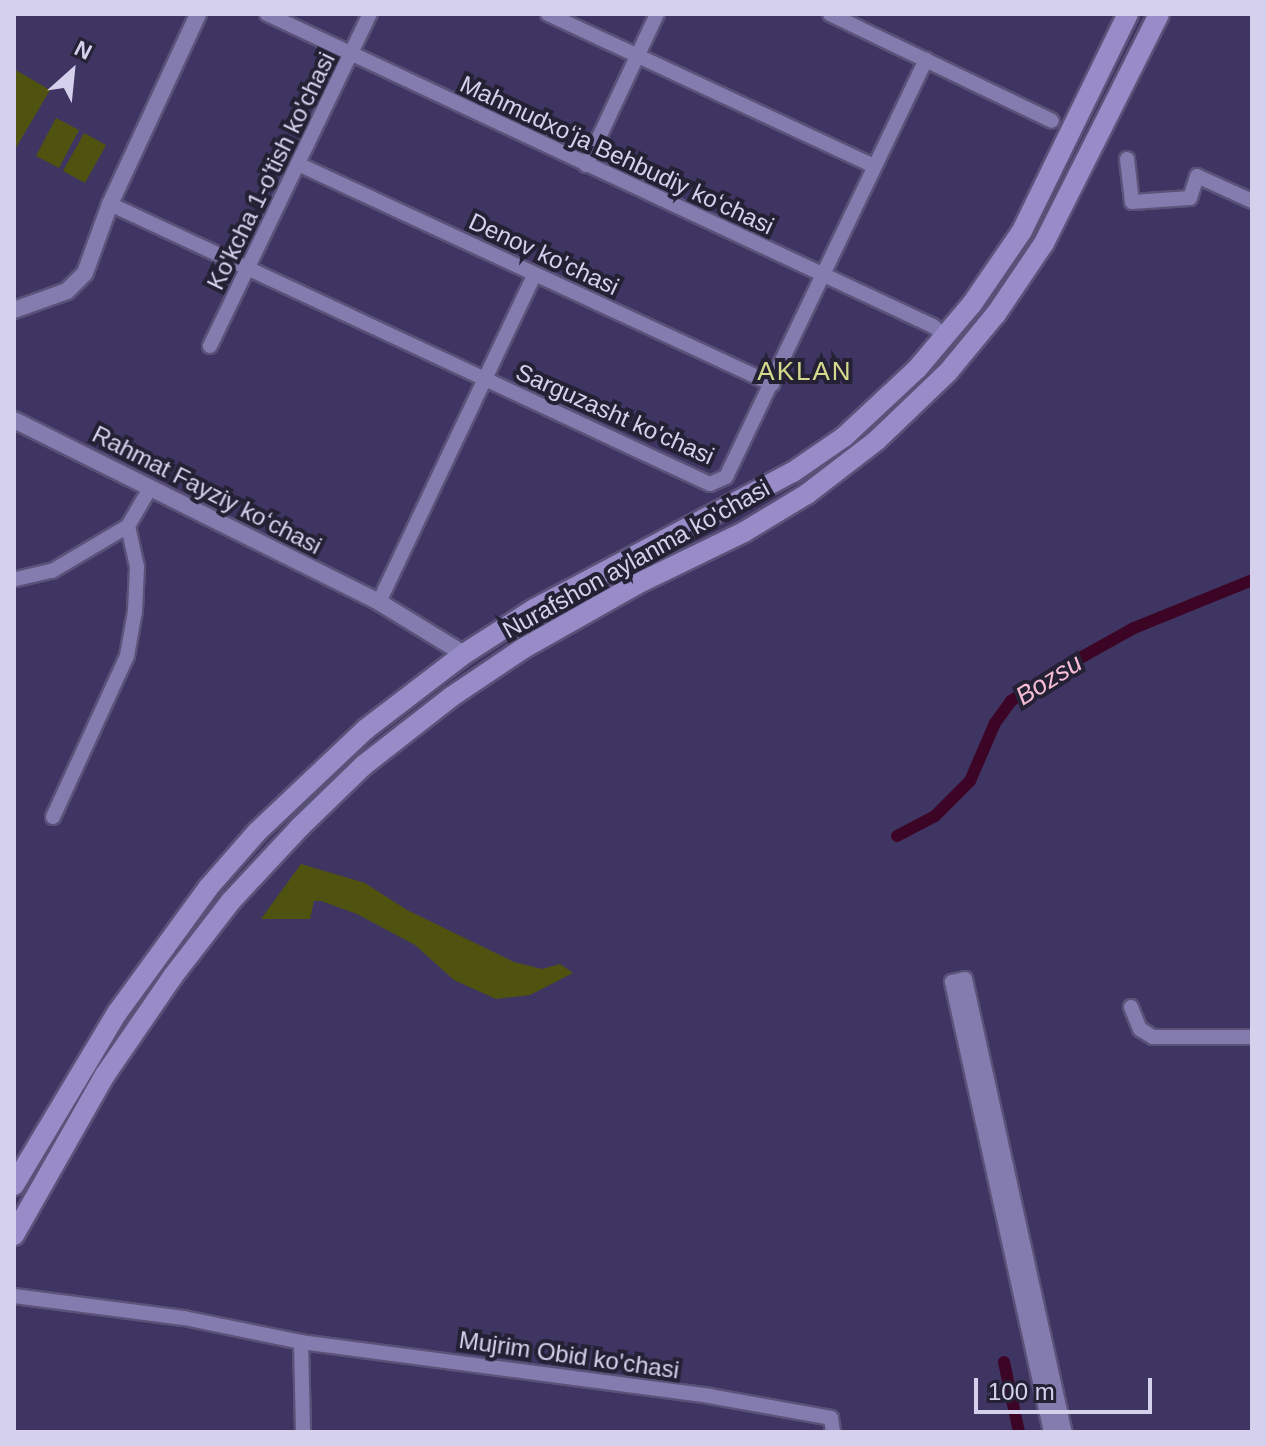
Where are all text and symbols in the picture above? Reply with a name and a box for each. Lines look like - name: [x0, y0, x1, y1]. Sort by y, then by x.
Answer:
- north arrow: [32, 32, 112, 112]
- text: N: [70, 35, 96, 65]
- street label: Ko'kcha 1-o'tish ko'chasi: [201, 48, 341, 294]
- street label: Mahmudxoʻja Behbudiy koʻchasi: [456, 70, 778, 240]
- street label: Denov ko'chasi: [465, 207, 623, 301]
- district label: AKLAN: [757, 356, 853, 388]
- street label: Sarguzasht ko'chasi: [511, 357, 719, 471]
- street label: Rahmat Fayziy koʻchasi: [88, 420, 326, 560]
- street label: Nurafshon aylanma ko'chasi: [498, 474, 774, 644]
- water label: Bozsu: [1010, 648, 1088, 712]
- street label: Mujrim Obid ko'chasi: [457, 1325, 681, 1385]
- scale bar: [978, 1362, 1156, 1412]
- text: 100 m: [988, 1378, 1055, 1405]

